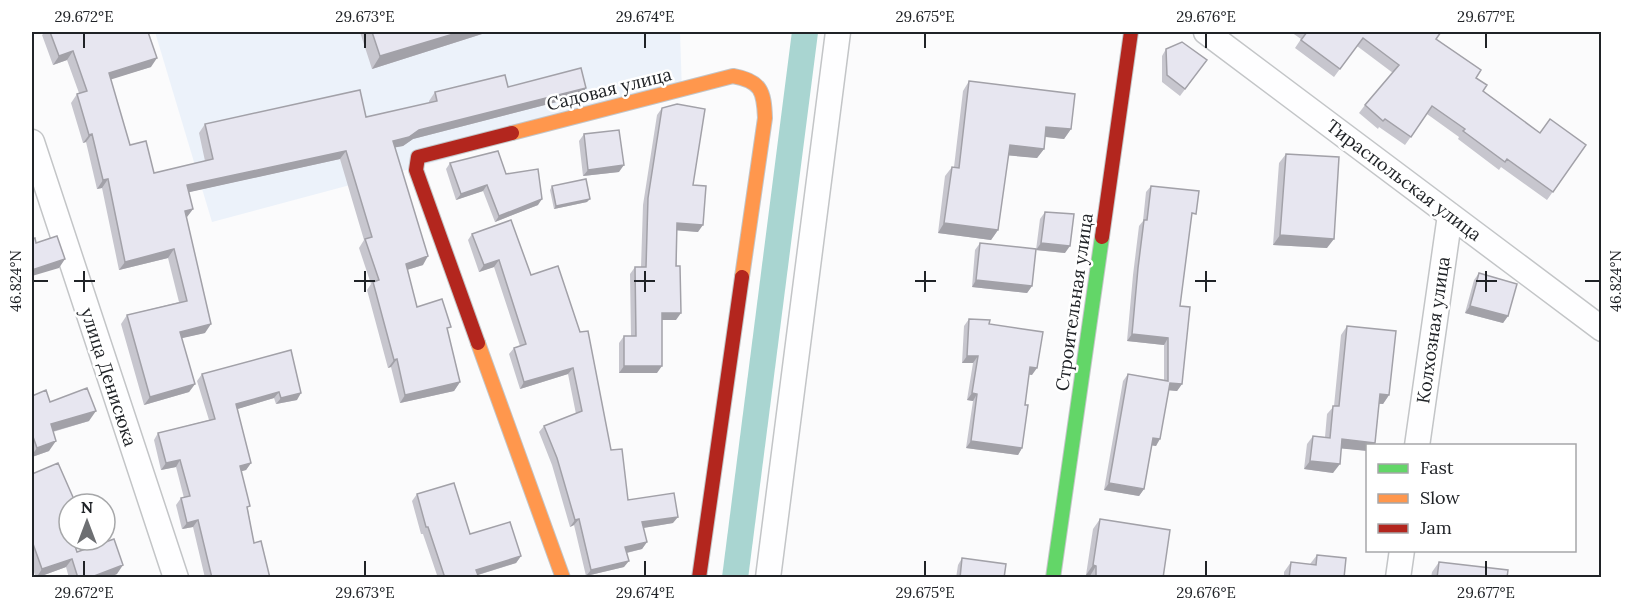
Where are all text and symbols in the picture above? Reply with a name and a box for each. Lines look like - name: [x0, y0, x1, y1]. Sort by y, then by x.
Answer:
- text: 29.672°E: [55, 7, 113, 26]
- text: 29.673°E: [335, 7, 395, 26]
- text: 29.674°E: [616, 7, 674, 26]
- text: 29.675°E: [895, 7, 955, 26]
- text: 29.676°E: [1176, 7, 1236, 26]
- text: 29.677°E: [1457, 7, 1515, 26]
- street label: Садовая улица: [544, 62, 674, 116]
- street label: Тираспольская улица: [1322, 114, 1486, 246]
- street label: Строительная улица: [1050, 212, 1098, 392]
- text: 46.824°N: [6, 250, 25, 312]
- text: 46.824°N: [1606, 250, 1625, 312]
- street label: Колхозная улица: [1411, 255, 1455, 405]
- street label: улица Денисюка: [76, 305, 142, 449]
- legend: [1366, 444, 1576, 552]
- text: Fast: [1420, 456, 1454, 479]
- text: Slow: [1420, 486, 1460, 509]
- north arrow: [57, 492, 117, 552]
- text: N: [81, 497, 93, 517]
- text: Jam: [1419, 516, 1452, 539]
- text: 29.672°E: [55, 583, 113, 602]
- text: 29.673°E: [335, 583, 395, 602]
- text: 29.674°E: [616, 583, 674, 602]
- text: 29.675°E: [895, 583, 955, 602]
- text: 29.676°E: [1176, 583, 1236, 602]
- text: 29.677°E: [1457, 583, 1515, 602]

